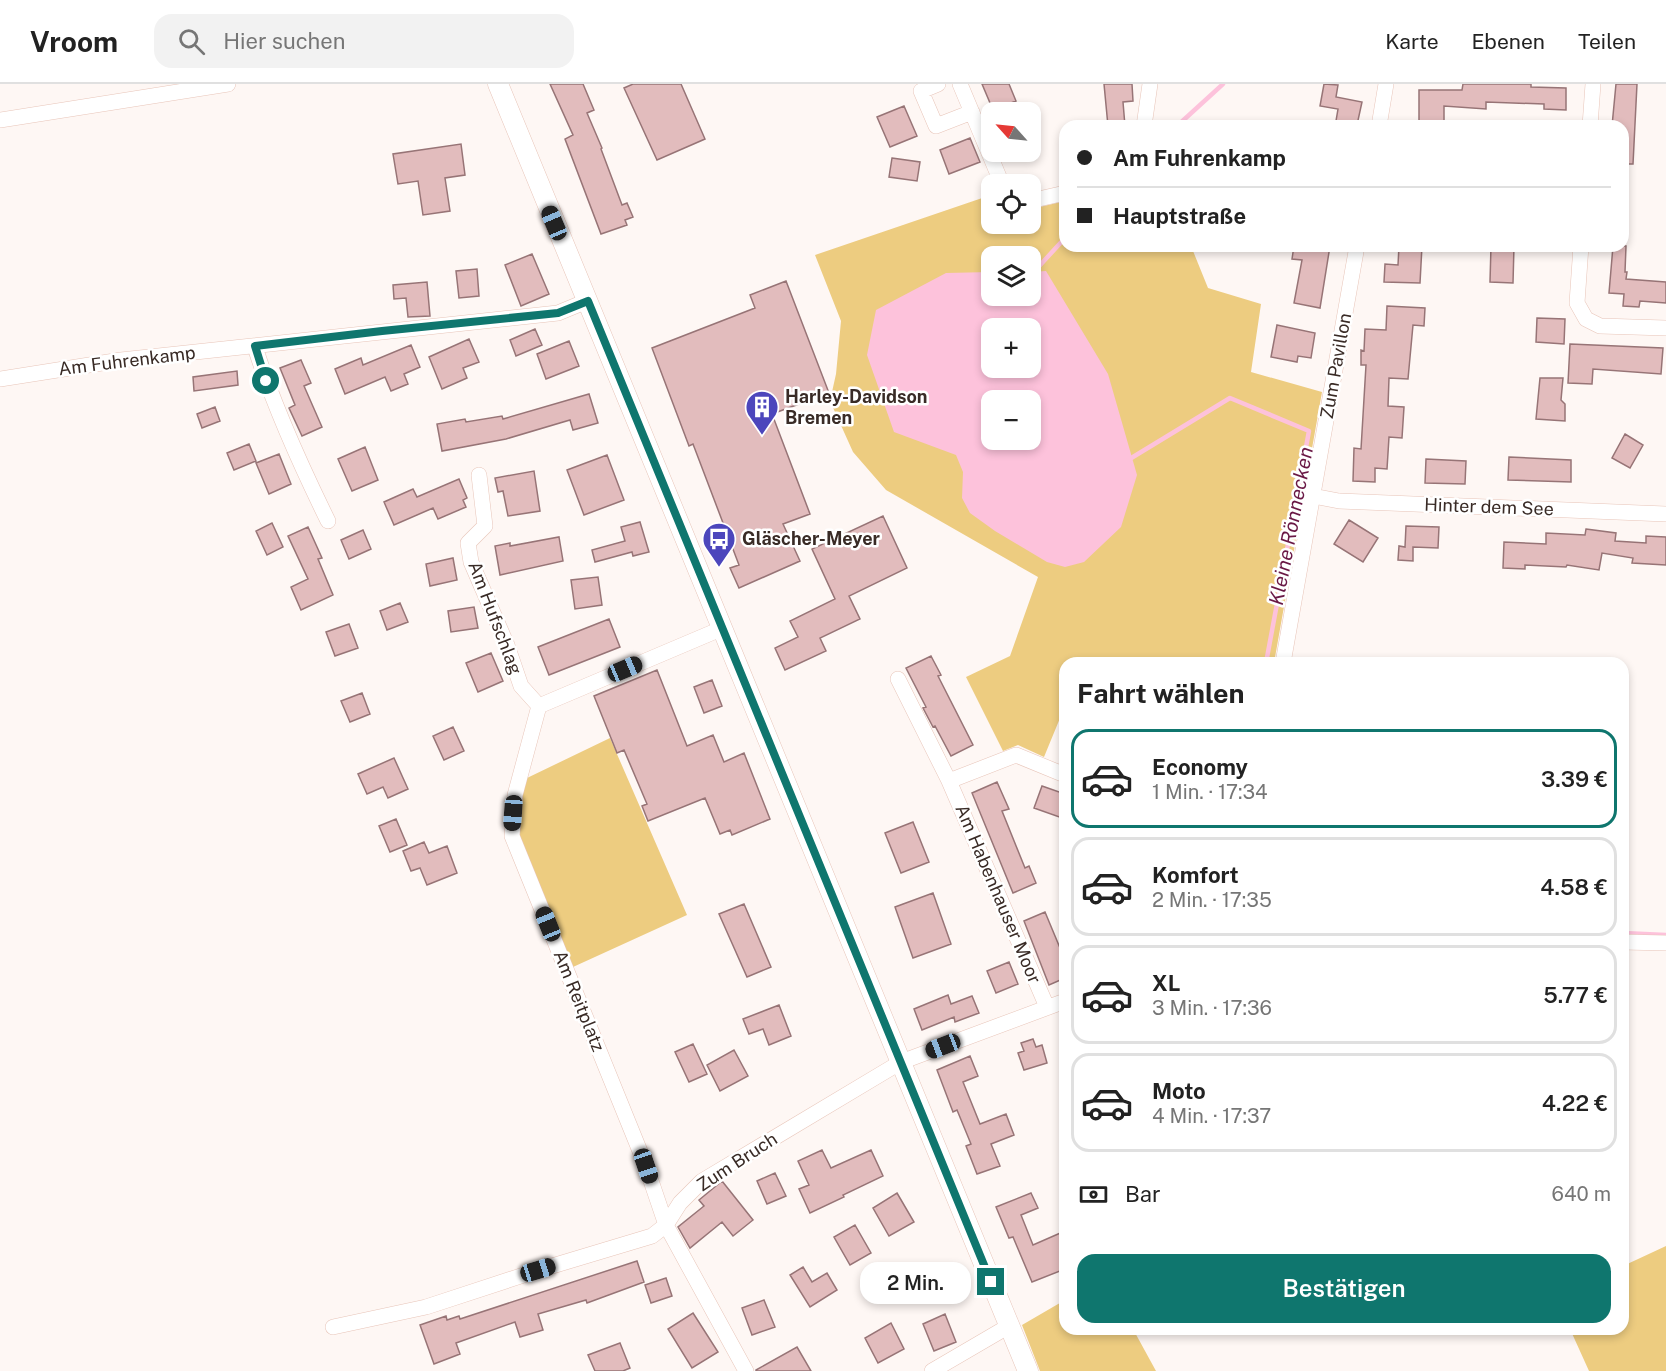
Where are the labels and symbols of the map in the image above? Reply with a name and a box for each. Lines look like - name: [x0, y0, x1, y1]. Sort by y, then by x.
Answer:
- north arrow: [981, 102, 1041, 162]
- car: [539, 203, 569, 243]
- street label: Zum Pavillon: [1316, 311, 1355, 421]
- street label: Am Fuhrenkamp: [57, 342, 197, 379]
- route start: [252, 367, 279, 394]
- place label: Harley-Davidson Bremen: [785, 386, 928, 428]
- building icon: Harley-Davidson Bremen: [744, 389, 780, 436]
- water label: Kleine Rönnecken: [1264, 445, 1318, 607]
- street label: Hinter dem See: [1424, 494, 1554, 519]
- bus stop icon: Gläscher-Meyer: [701, 521, 737, 568]
- place label: Gläscher-Meyer: [742, 528, 881, 549]
- street label: Am Hufschlag: [464, 558, 527, 677]
- car: [605, 654, 645, 684]
- car: [503, 794, 523, 832]
- street label: Am Habenhauser Moor: [951, 801, 1046, 986]
- car: [533, 904, 563, 944]
- street label: Am Reitplatz: [550, 947, 609, 1055]
- car: [923, 1031, 963, 1061]
- street label: Zum Bruch: [693, 1128, 781, 1195]
- car: [632, 1146, 660, 1186]
- car: [518, 1256, 558, 1284]
- callout: 2 Min.: [859, 1261, 970, 1303]
- route end: [977, 1268, 1004, 1295]

